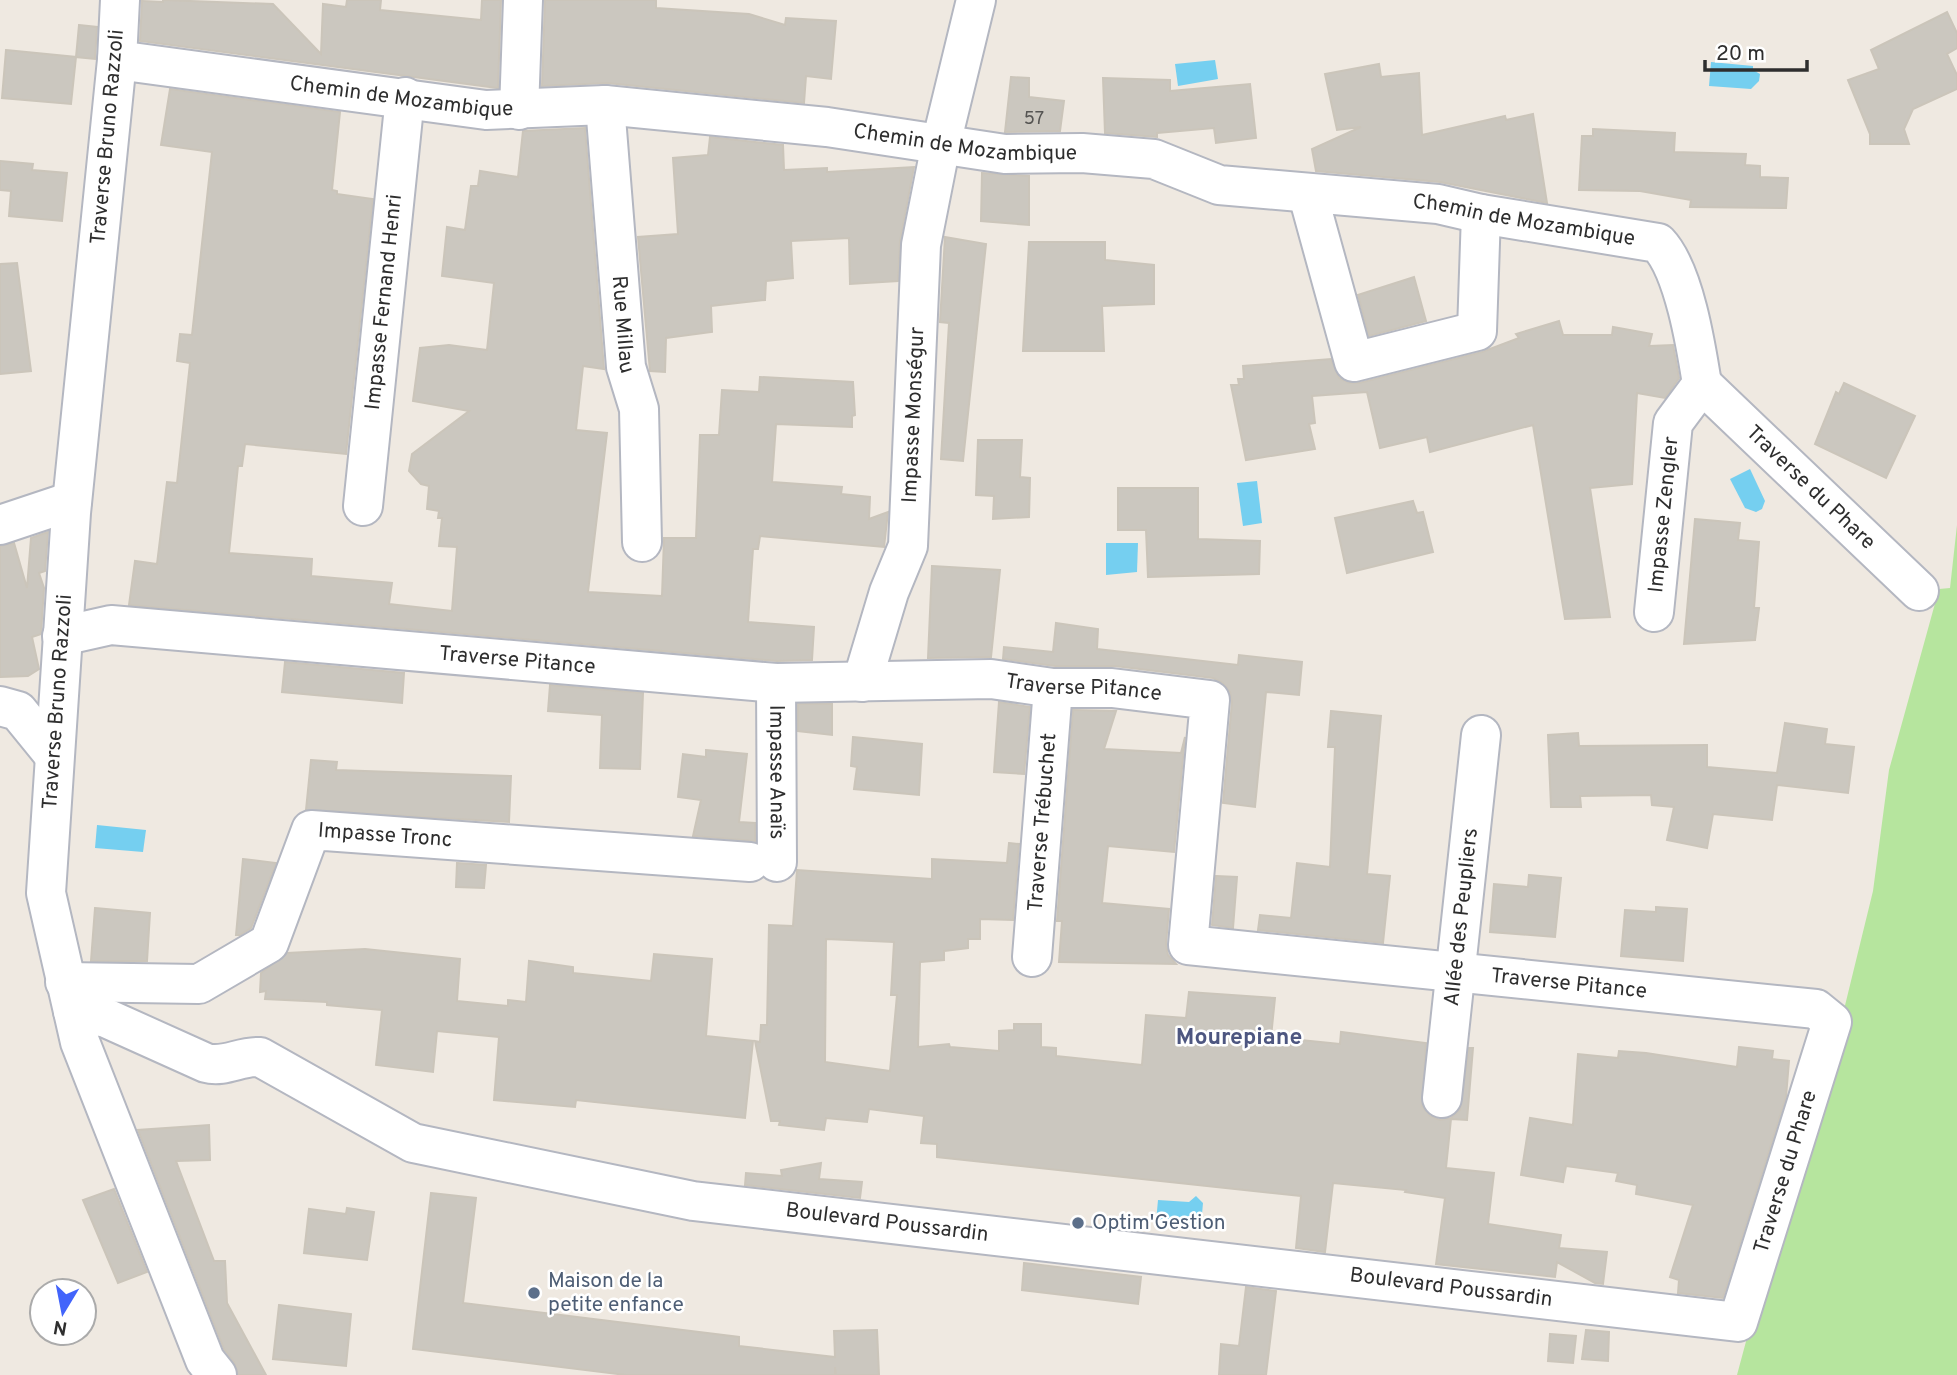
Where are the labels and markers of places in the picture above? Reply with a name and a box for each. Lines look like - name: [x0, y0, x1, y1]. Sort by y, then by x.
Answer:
- place label: Optim'Gestion: [1092, 1210, 1226, 1237]
- marker: Optim'Gestion: [1070, 1215, 1086, 1231]
- place label: Maison de la petite enfance: [548, 1268, 684, 1319]
- marker: Maison de la petite enfance: [526, 1285, 542, 1301]

